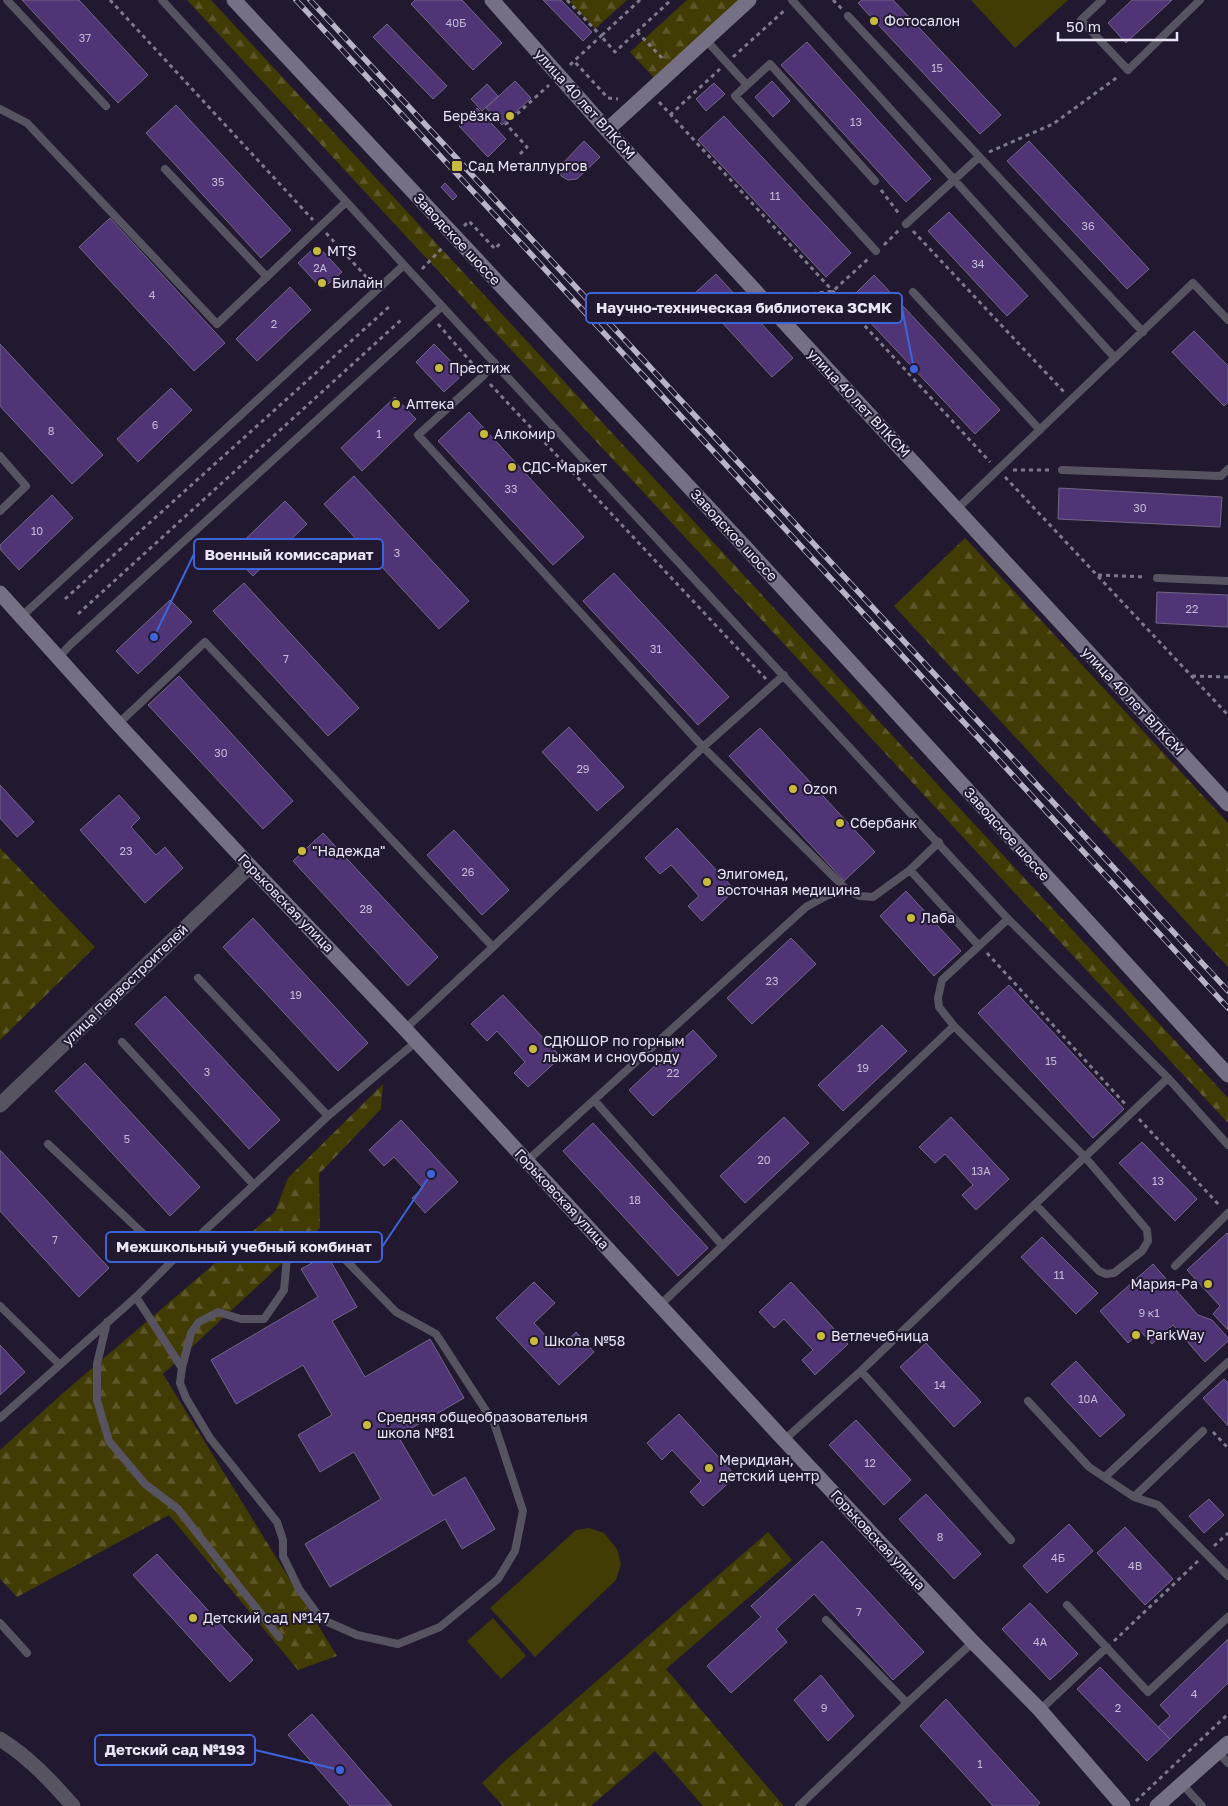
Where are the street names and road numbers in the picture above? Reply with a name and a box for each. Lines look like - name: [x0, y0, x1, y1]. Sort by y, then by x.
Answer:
- street label: улица 40 лет ВЛКСМ: [531, 45, 639, 162]
- street label: Заводское шоссе: [410, 189, 505, 288]
- street label: улица 40 лет ВЛКСМ: [805, 345, 914, 460]
- street label: Заводское шоссе: [687, 485, 782, 584]
- street label: улица 40 лет ВЛКСМ: [1079, 643, 1188, 758]
- street label: Заводское шоссе: [961, 783, 1054, 884]
- street label: Горьковская улица: [235, 850, 338, 956]
- street label: улица Первостроителей: [58, 920, 191, 1049]
- street label: Горьковская улица: [512, 1145, 613, 1252]
- street label: Горьковская улица: [828, 1486, 929, 1593]

